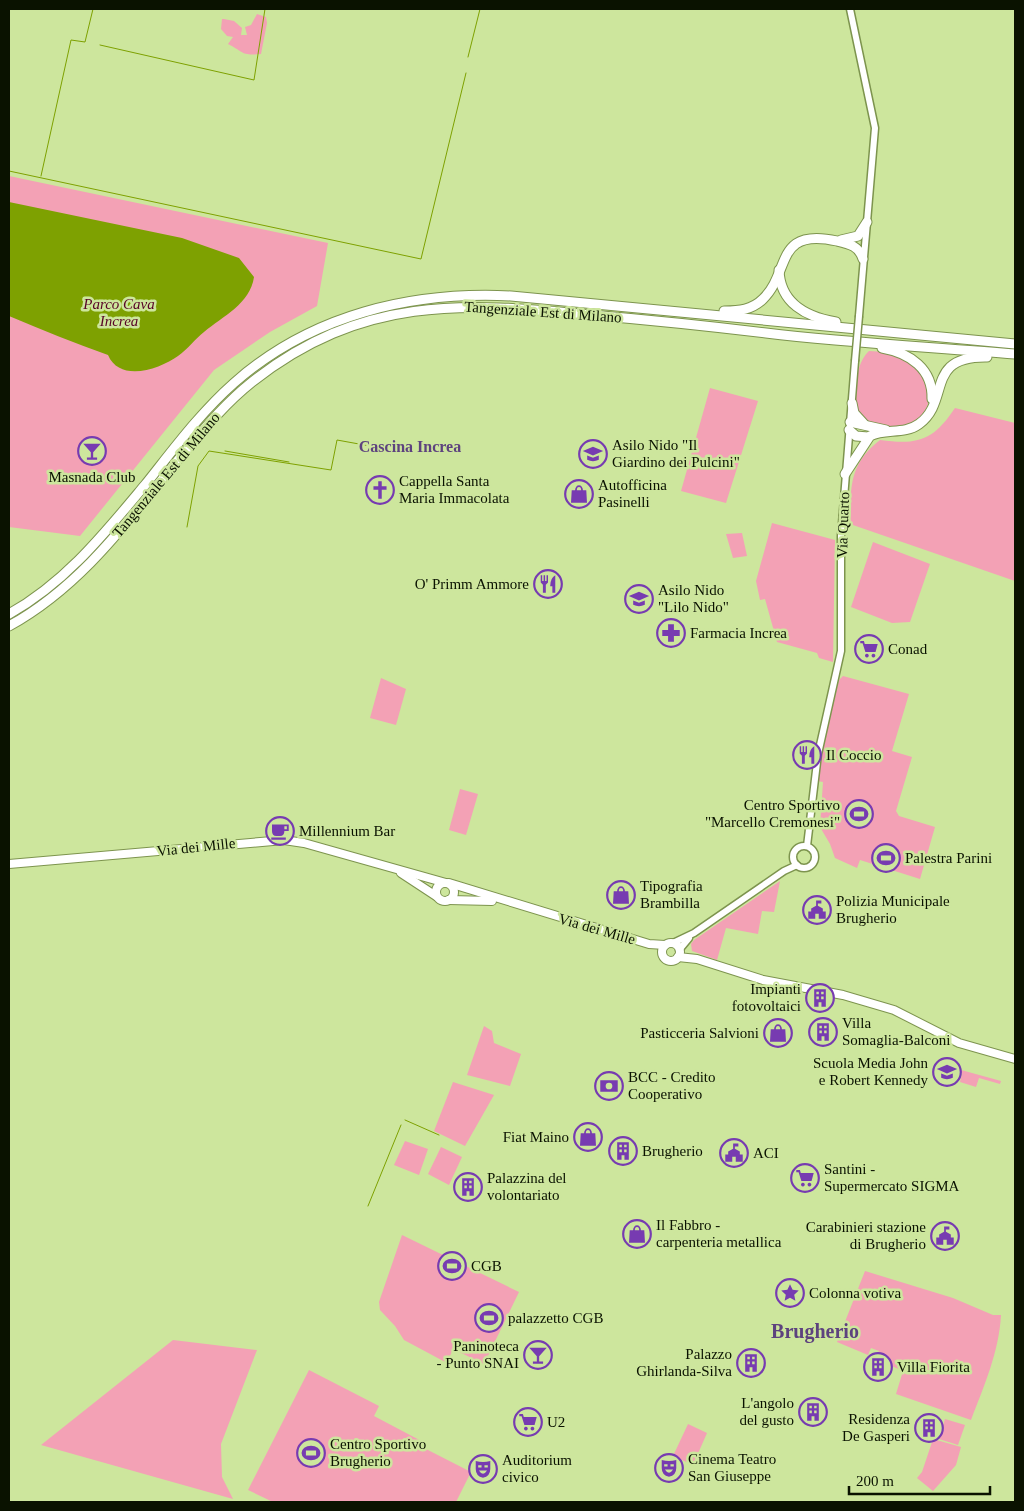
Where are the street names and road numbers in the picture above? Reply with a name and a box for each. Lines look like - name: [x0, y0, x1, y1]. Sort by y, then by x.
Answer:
- street label: Tangenziale Est di Milano: [464, 299, 622, 325]
- street label: Tangenziale Est di Milano: [109, 409, 223, 541]
- street label: Via Quarto: [834, 492, 852, 558]
- street label: Via dei Mille: [156, 835, 236, 859]
- street label: Via dei Mille: [557, 910, 638, 948]

